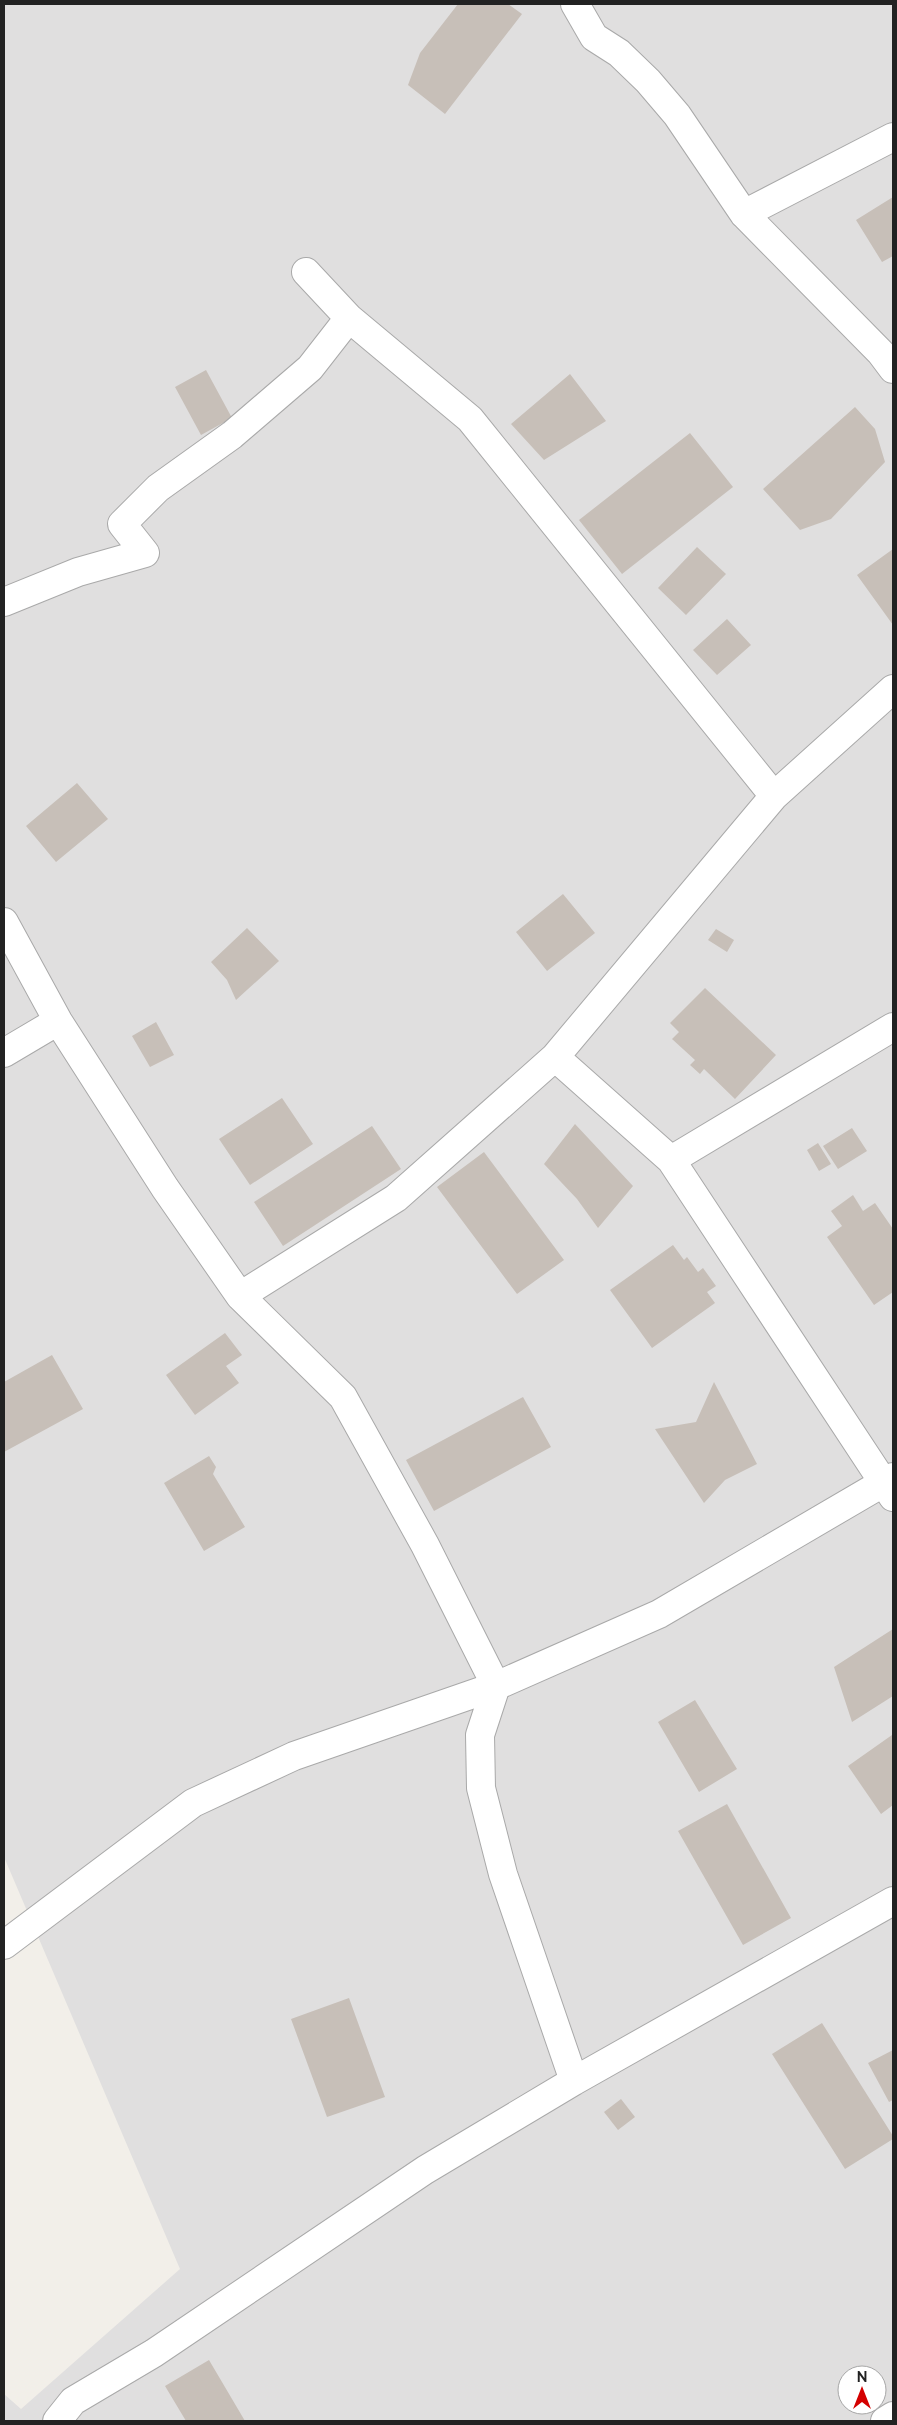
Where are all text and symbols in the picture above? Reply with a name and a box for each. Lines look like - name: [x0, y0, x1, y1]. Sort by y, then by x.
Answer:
- north arrow: [837, 2365, 887, 2415]
- text: N: [857, 2369, 867, 2385]

